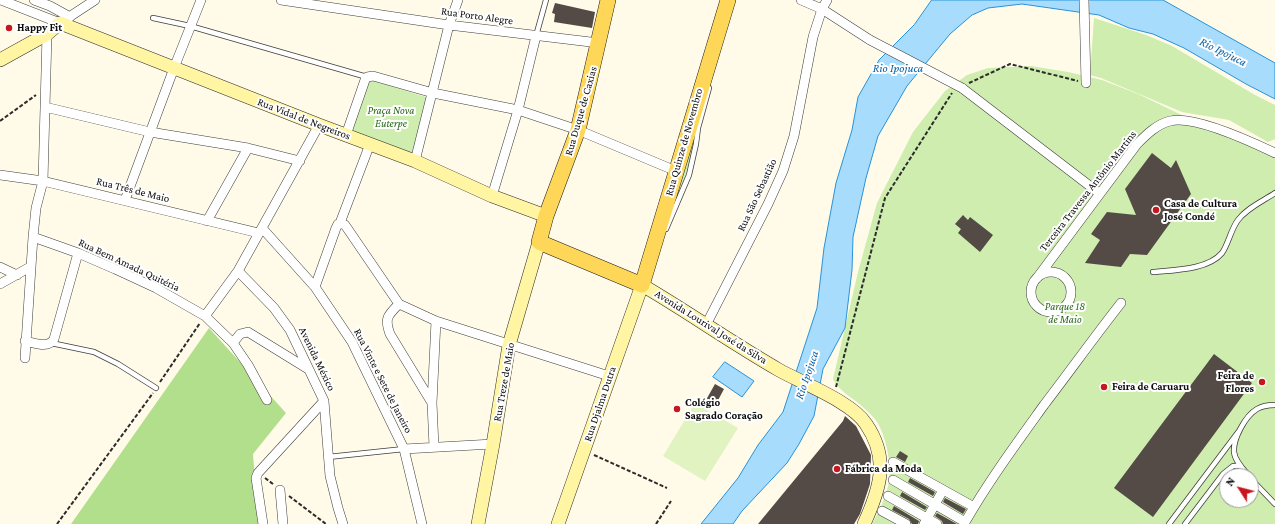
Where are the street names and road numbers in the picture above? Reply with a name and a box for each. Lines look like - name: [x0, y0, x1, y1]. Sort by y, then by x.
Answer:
- street label: Rua Porto Alegre: [440, 4, 514, 28]
- street label: Rua Duque de Caxias: [562, 65, 600, 157]
- street label: Rua Quinze de Novembro: [662, 87, 706, 197]
- street label: Rua Vidal de Negreiros: [256, 95, 352, 143]
- street label: Terceira Travessa Antônio Martins: [1037, 128, 1139, 254]
- street label: Rua São Sebastião: [734, 157, 780, 233]
- street label: Rua Três de Maio: [95, 175, 171, 205]
- street label: Rua Bem Amada Quitéria: [76, 236, 182, 294]
- street label: Avenida Lourival José da Silva: [652, 287, 770, 367]
- street label: Avenida México: [296, 325, 338, 393]
- street label: Rua Vinte e Sete de Janeiro: [351, 327, 415, 435]
- street label: Rua Treze de Maio: [491, 341, 517, 423]
- street label: Rua Djalma Dutra: [581, 365, 619, 443]

